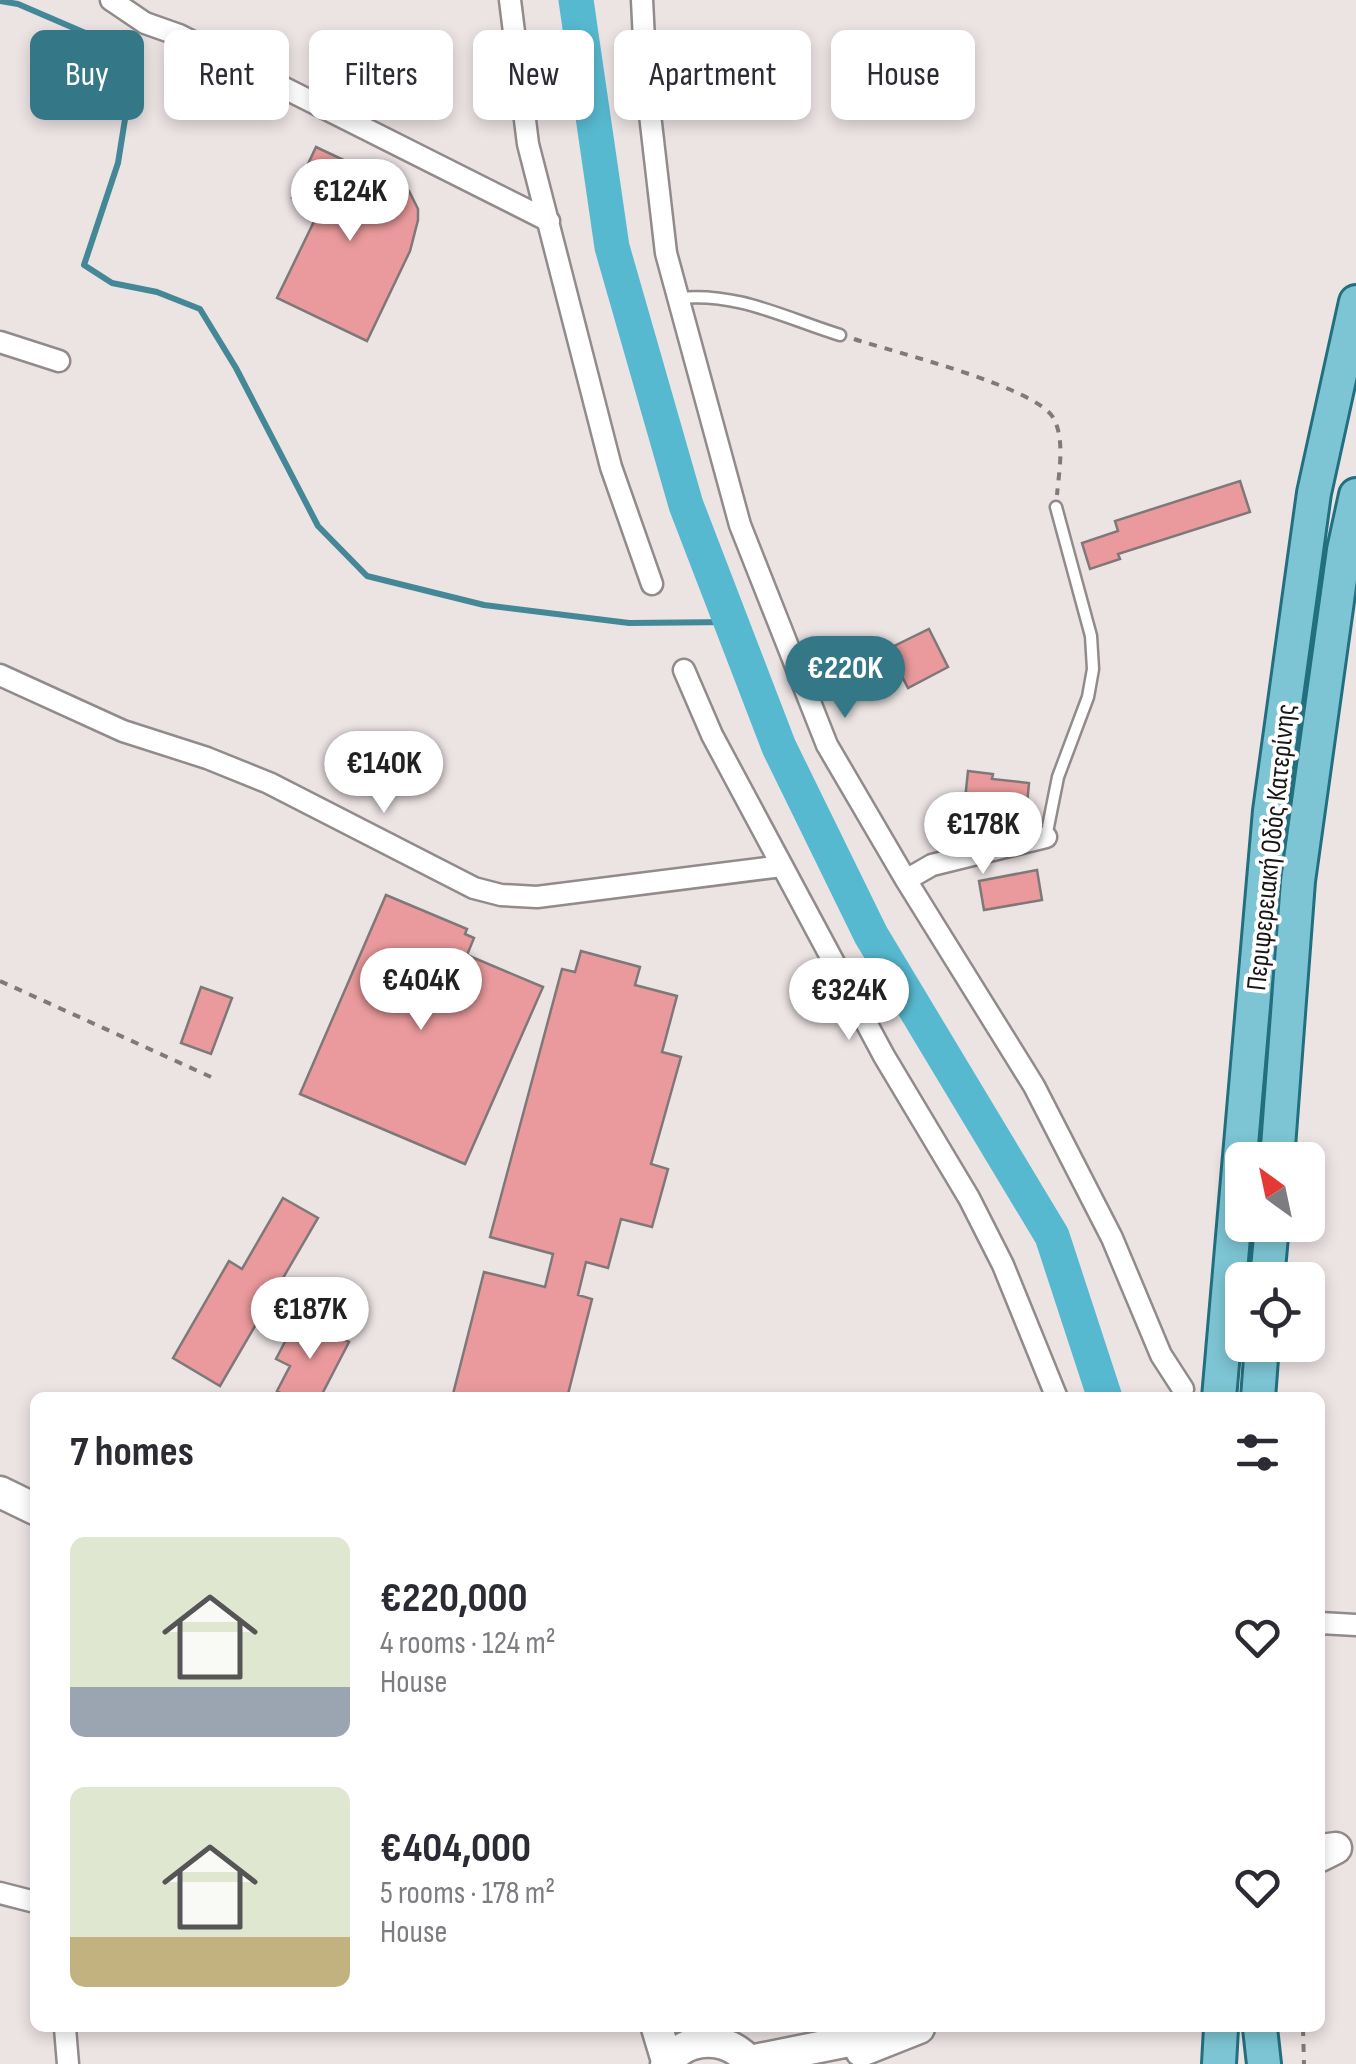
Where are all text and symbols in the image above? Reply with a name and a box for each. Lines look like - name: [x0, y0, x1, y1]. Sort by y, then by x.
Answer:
- chip: Buy: [30, 30, 144, 120]
- chip: Rent: [164, 30, 289, 120]
- chip: Filters: [309, 30, 453, 120]
- chip: New: [473, 30, 594, 120]
- chip: Apartment: [614, 30, 811, 120]
- chip: House: [831, 30, 975, 120]
- pin: €124K: [280, 159, 420, 244]
- text: €124K: [313, 172, 387, 211]
- pin: €220K: [775, 636, 915, 721]
- text: €220K: [807, 649, 883, 688]
- street label: Περιφερειακή Οδός Κατερίνης: [1240, 702, 1303, 992]
- pin: €140K: [314, 731, 454, 816]
- text: €140K: [346, 744, 422, 783]
- pin: €178K: [913, 792, 1053, 877]
- text: €178K: [946, 805, 1020, 844]
- pin: €404K: [351, 948, 491, 1033]
- pin: €324K: [779, 958, 919, 1043]
- text: €404K: [382, 961, 460, 1000]
- text: €324K: [811, 971, 887, 1010]
- north arrow: [1225, 1142, 1325, 1242]
- map controls: [1225, 1142, 1325, 1362]
- button: locate: [1225, 1262, 1325, 1362]
- pin: €187K: [240, 1277, 380, 1362]
- text: €187K: [273, 1290, 347, 1329]
- icon: filters: [1230, 1425, 1285, 1480]
- text: 7 homes: [70, 1427, 194, 1478]
- text: €220,000: [380, 1573, 527, 1624]
- icon: home: [150, 1577, 270, 1697]
- icon: heart: [1230, 1610, 1285, 1665]
- text: 4 rooms · 124 m²: [380, 1624, 556, 1663]
- text: House: [380, 1663, 447, 1702]
- text: €404,000: [380, 1823, 531, 1874]
- icon: home: [150, 1827, 270, 1947]
- icon: heart: [1230, 1860, 1285, 1915]
- text: 5 rooms · 178 m²: [380, 1874, 555, 1913]
- text: House: [380, 1913, 447, 1952]

